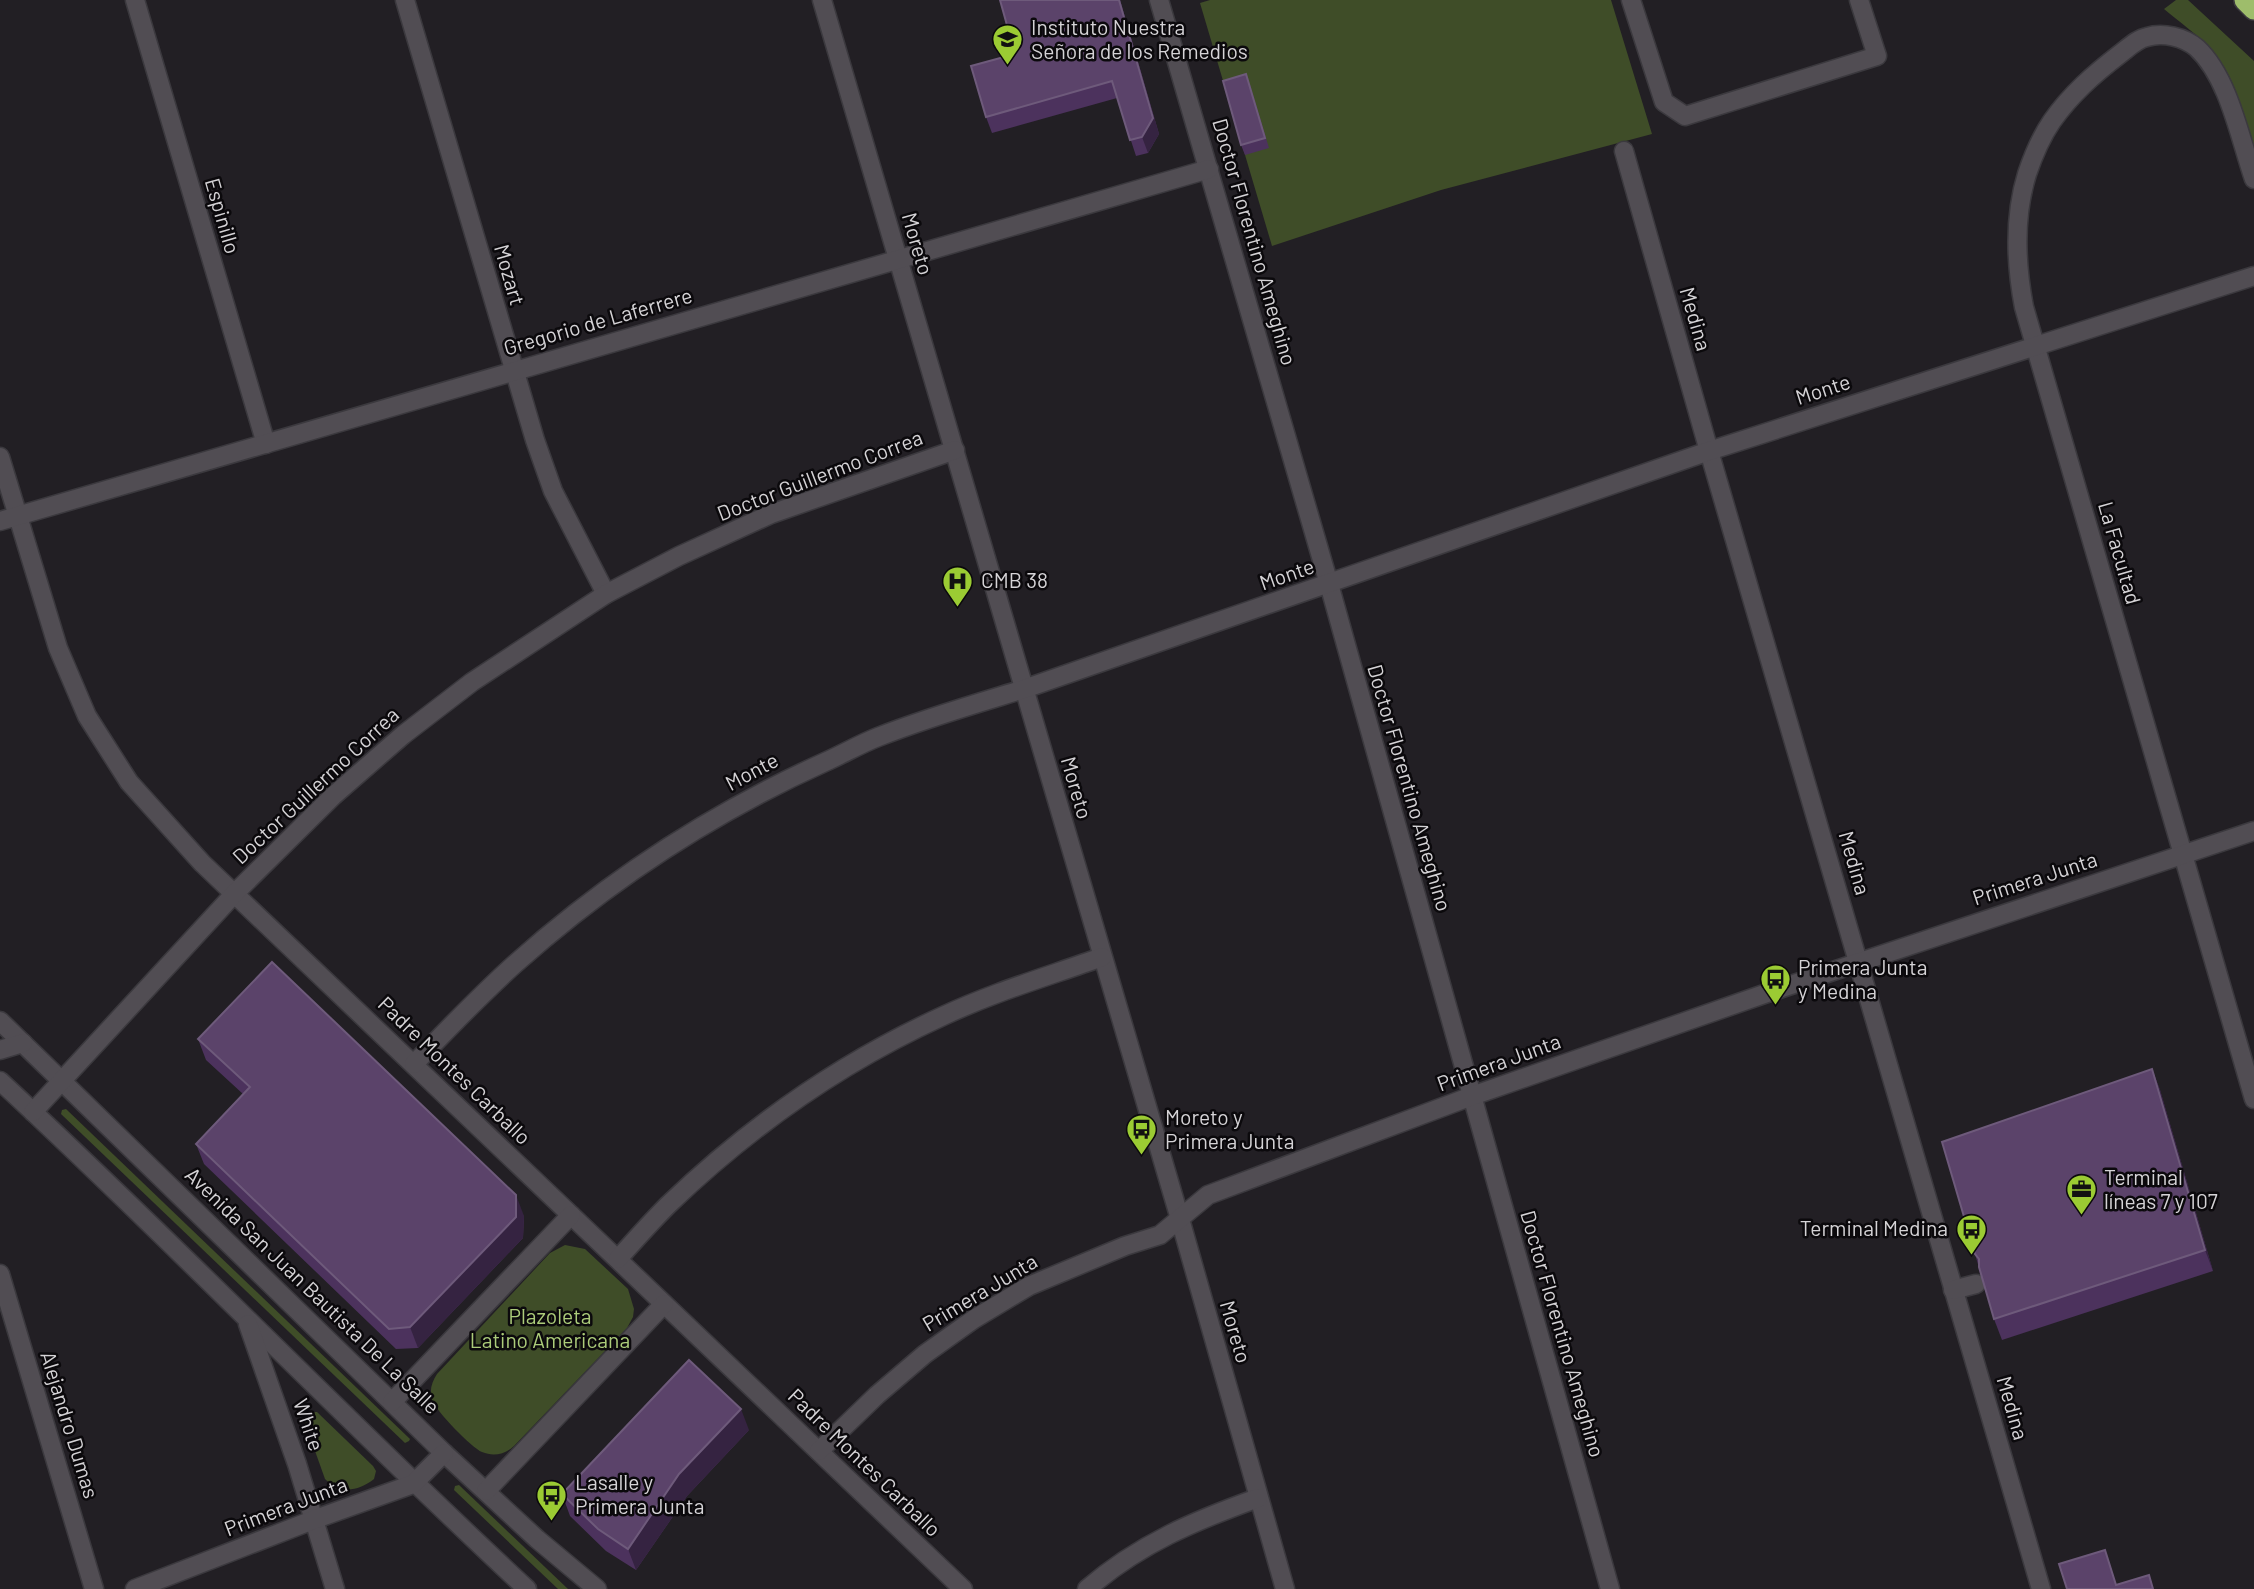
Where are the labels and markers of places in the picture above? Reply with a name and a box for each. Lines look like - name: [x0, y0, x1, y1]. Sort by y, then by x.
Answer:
- place label: Instituto Nuestra Señora de los Remedios: [1031, 14, 1248, 63]
- school or university icon: Instituto Nuestra Señora de los Remedios: [991, 23, 1025, 67]
- hospital icon: CMB 38: [941, 564, 975, 608]
- place label: CMB 38: [981, 567, 1048, 592]
- place label: Primera Junta y Medina: [1798, 954, 1927, 1003]
- bus stop icon: Primera Junta y Medina: [1758, 963, 1792, 1007]
- place label: Moreto y Primera Junta: [1165, 1104, 1294, 1153]
- bus stop icon: Moreto y Primera Junta: [1125, 1113, 1159, 1157]
- place label: Terminal líneas 7 y 107: [2104, 1164, 2218, 1213]
- office icon: Terminal líneas 7 y 107: [2064, 1173, 2098, 1217]
- bus stop icon: Terminal Medina: [1954, 1212, 1988, 1256]
- place label: Terminal Medina: [1800, 1215, 1948, 1240]
- place label: Lasalle y Primera Junta: [575, 1469, 704, 1518]
- bus stop icon: Lasalle y Primera Junta: [535, 1478, 569, 1522]

